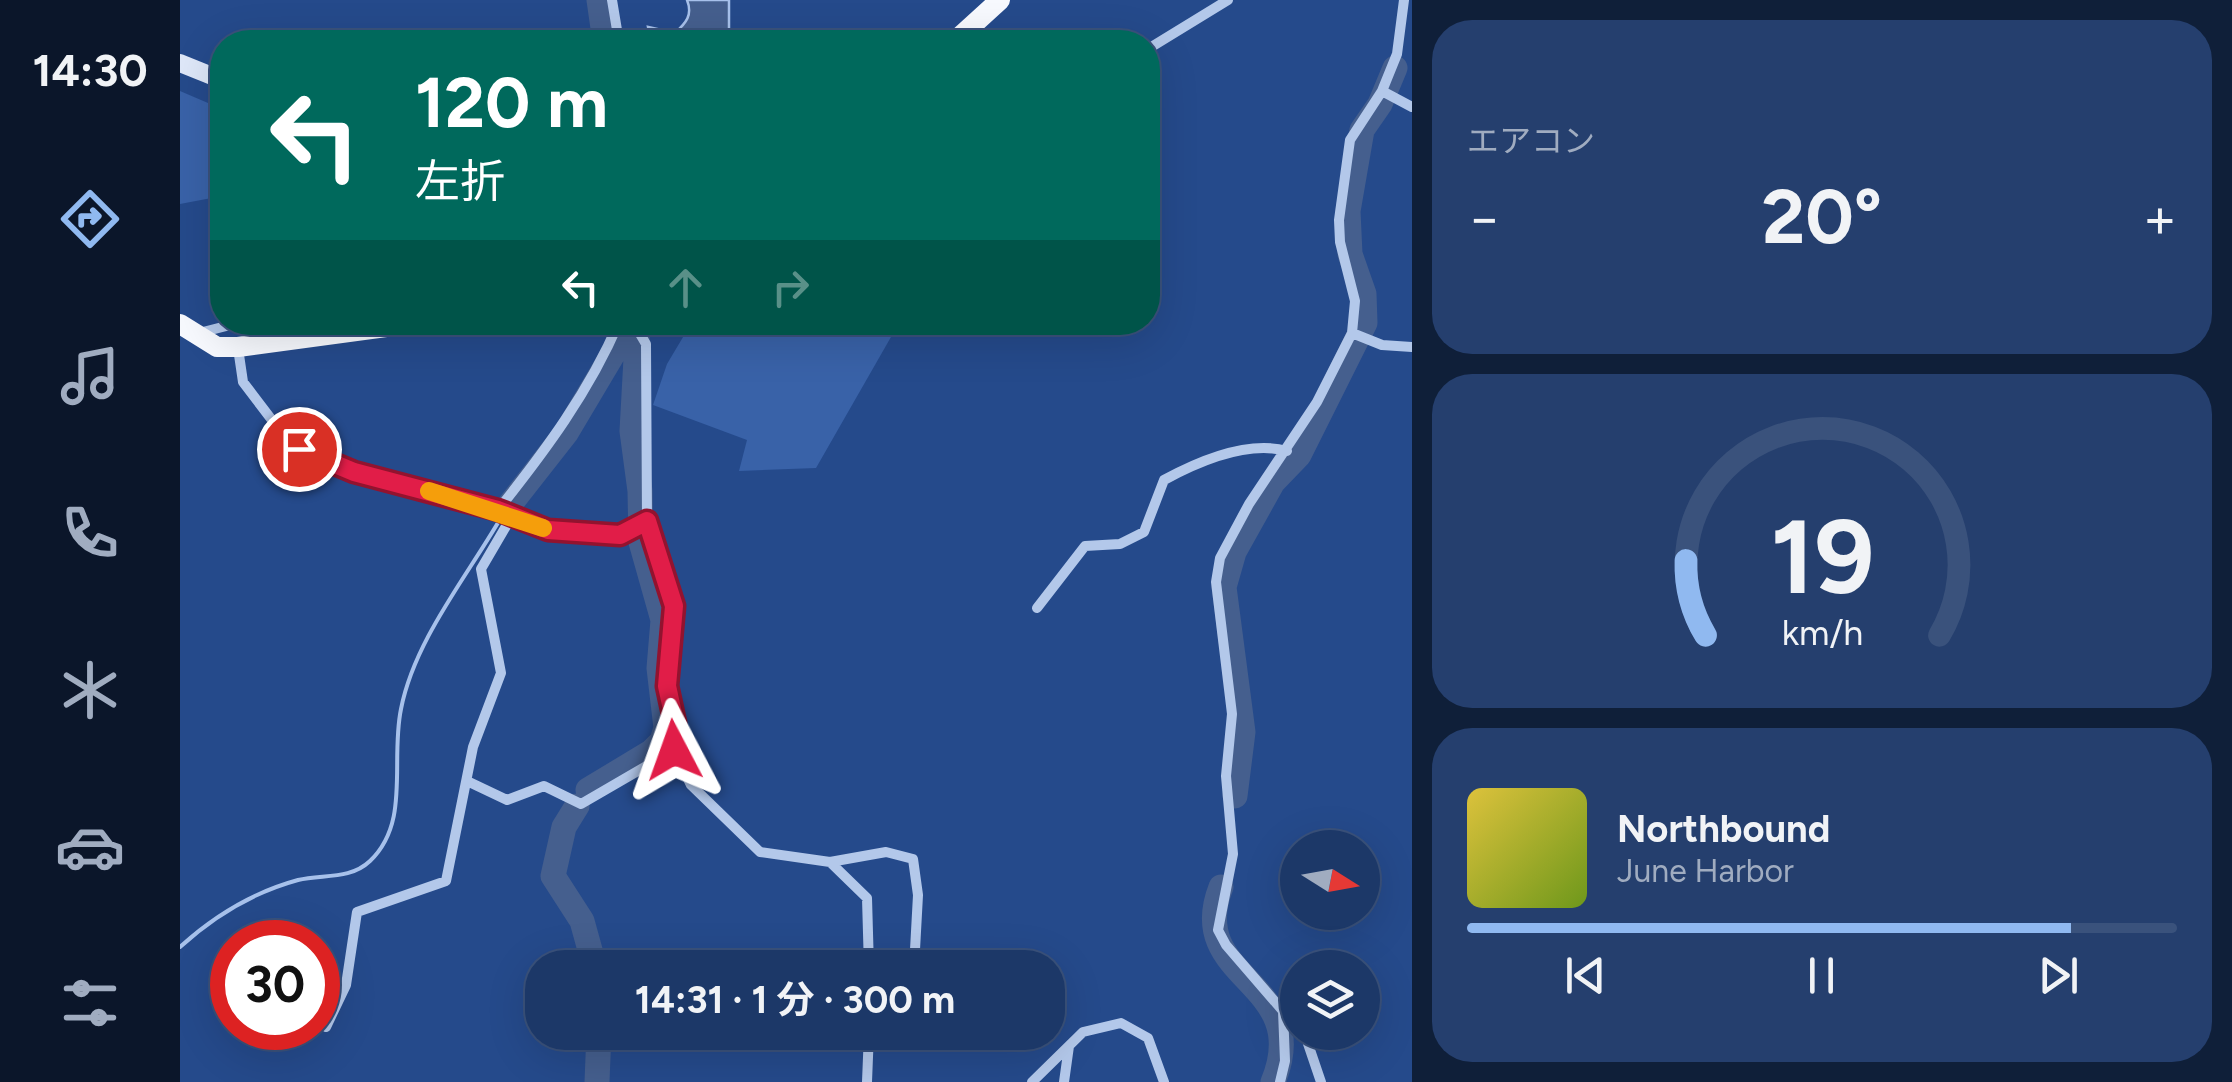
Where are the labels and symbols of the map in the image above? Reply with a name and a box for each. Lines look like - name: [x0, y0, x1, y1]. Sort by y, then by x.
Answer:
- pin: [257, 407, 342, 492]
- position arrow: [622, 698, 726, 802]
- north arrow: [1280, 830, 1380, 930]
- speed limit sign: 30: [210, 920, 340, 1050]

